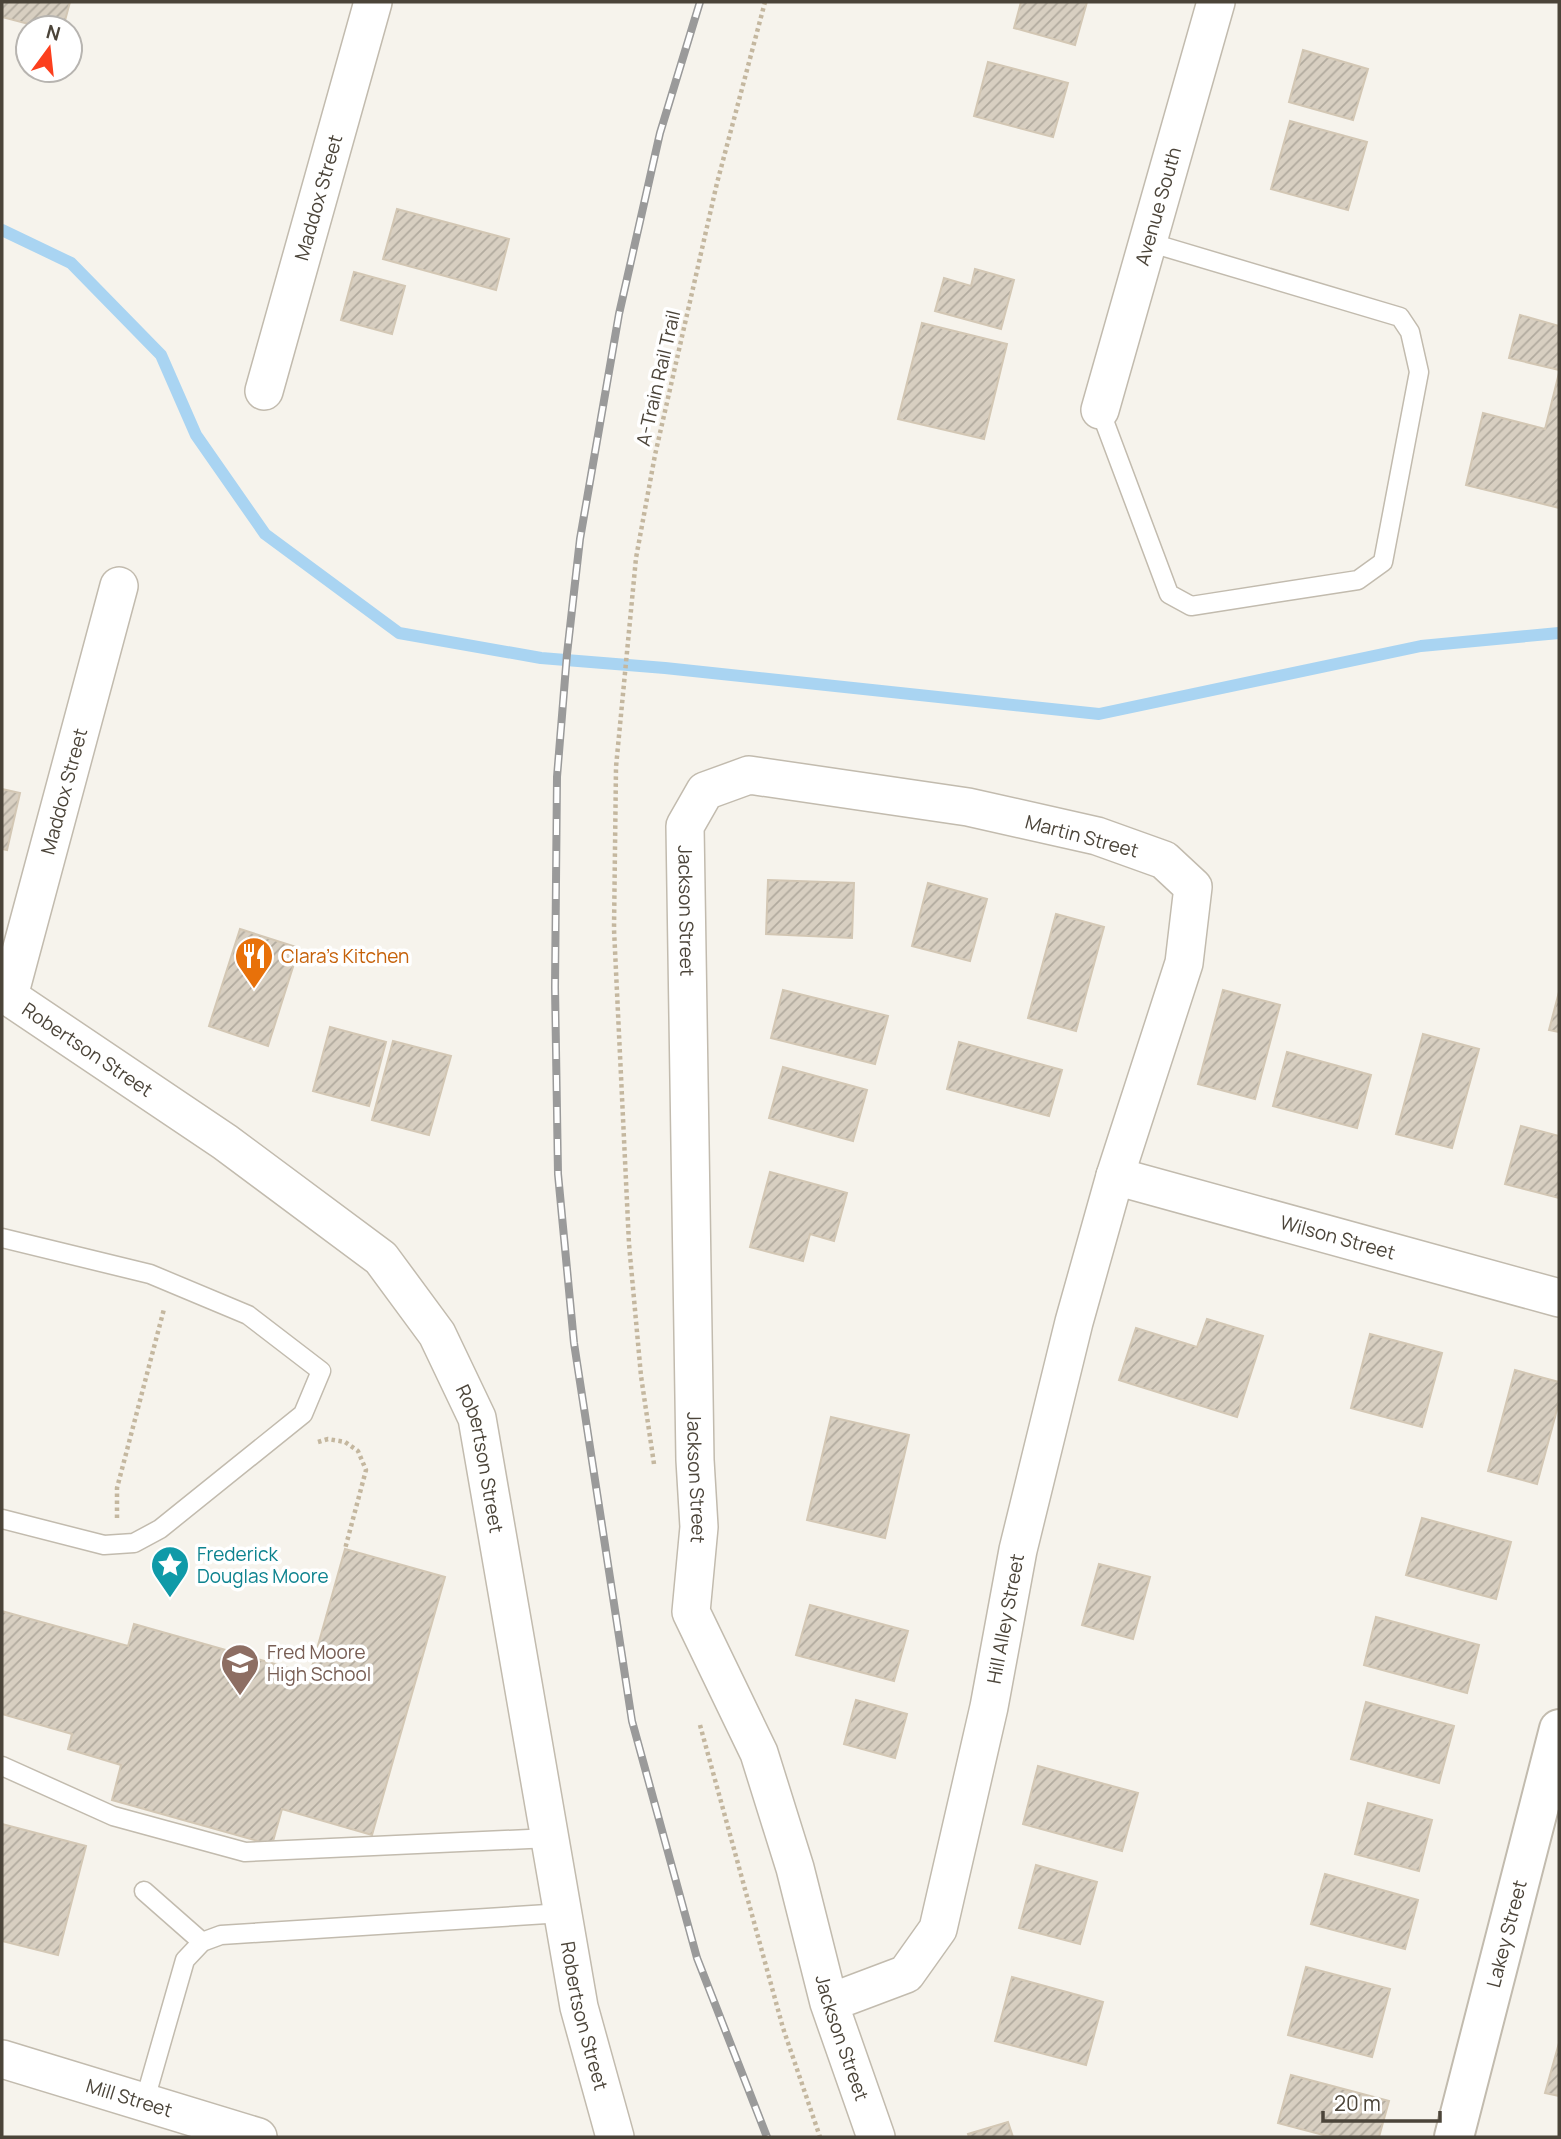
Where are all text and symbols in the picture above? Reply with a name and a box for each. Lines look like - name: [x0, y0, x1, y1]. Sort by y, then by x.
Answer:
- north arrow: [14, 14, 84, 84]
- text: N: [43, 18, 63, 47]
- street label: Maddox Street: [288, 131, 348, 263]
- street label: Avenue South: [1129, 144, 1187, 268]
- street label: A-Train Rail Trail: [630, 308, 686, 448]
- street label: Maddox Street: [35, 725, 93, 857]
- street label: Martin Street: [1022, 808, 1142, 864]
- street label: Jackson Street: [672, 845, 700, 977]
- restaurant icon: Clara's Kitchen: [233, 935, 275, 990]
- place label: Clara's Kitchen: [281, 943, 409, 969]
- street label: Robertson Street: [17, 996, 158, 1103]
- street label: Wilson Street: [1277, 1209, 1398, 1265]
- street label: Robertson Street: [450, 1380, 510, 1535]
- street label: Jackson Street: [681, 1412, 712, 1544]
- place label: Frederick Douglas Moore: [197, 1541, 329, 1589]
- place icon: Frederick Douglas Moore: [149, 1544, 191, 1599]
- street label: Hill Alley Street: [981, 1552, 1030, 1686]
- place label: Fred Moore High School: [267, 1639, 371, 1687]
- school or university icon: Fred Moore High School: [219, 1642, 261, 1697]
- street label: Lakey Street: [1480, 1877, 1533, 1990]
- street label: Robertson Street: [555, 1939, 614, 2093]
- street label: Jackson Street: [809, 1972, 875, 2104]
- street label: Mill Street: [83, 2072, 176, 2123]
- scale bar: [1323, 2080, 1440, 2124]
- text: 20 m: [1334, 2089, 1381, 2117]

